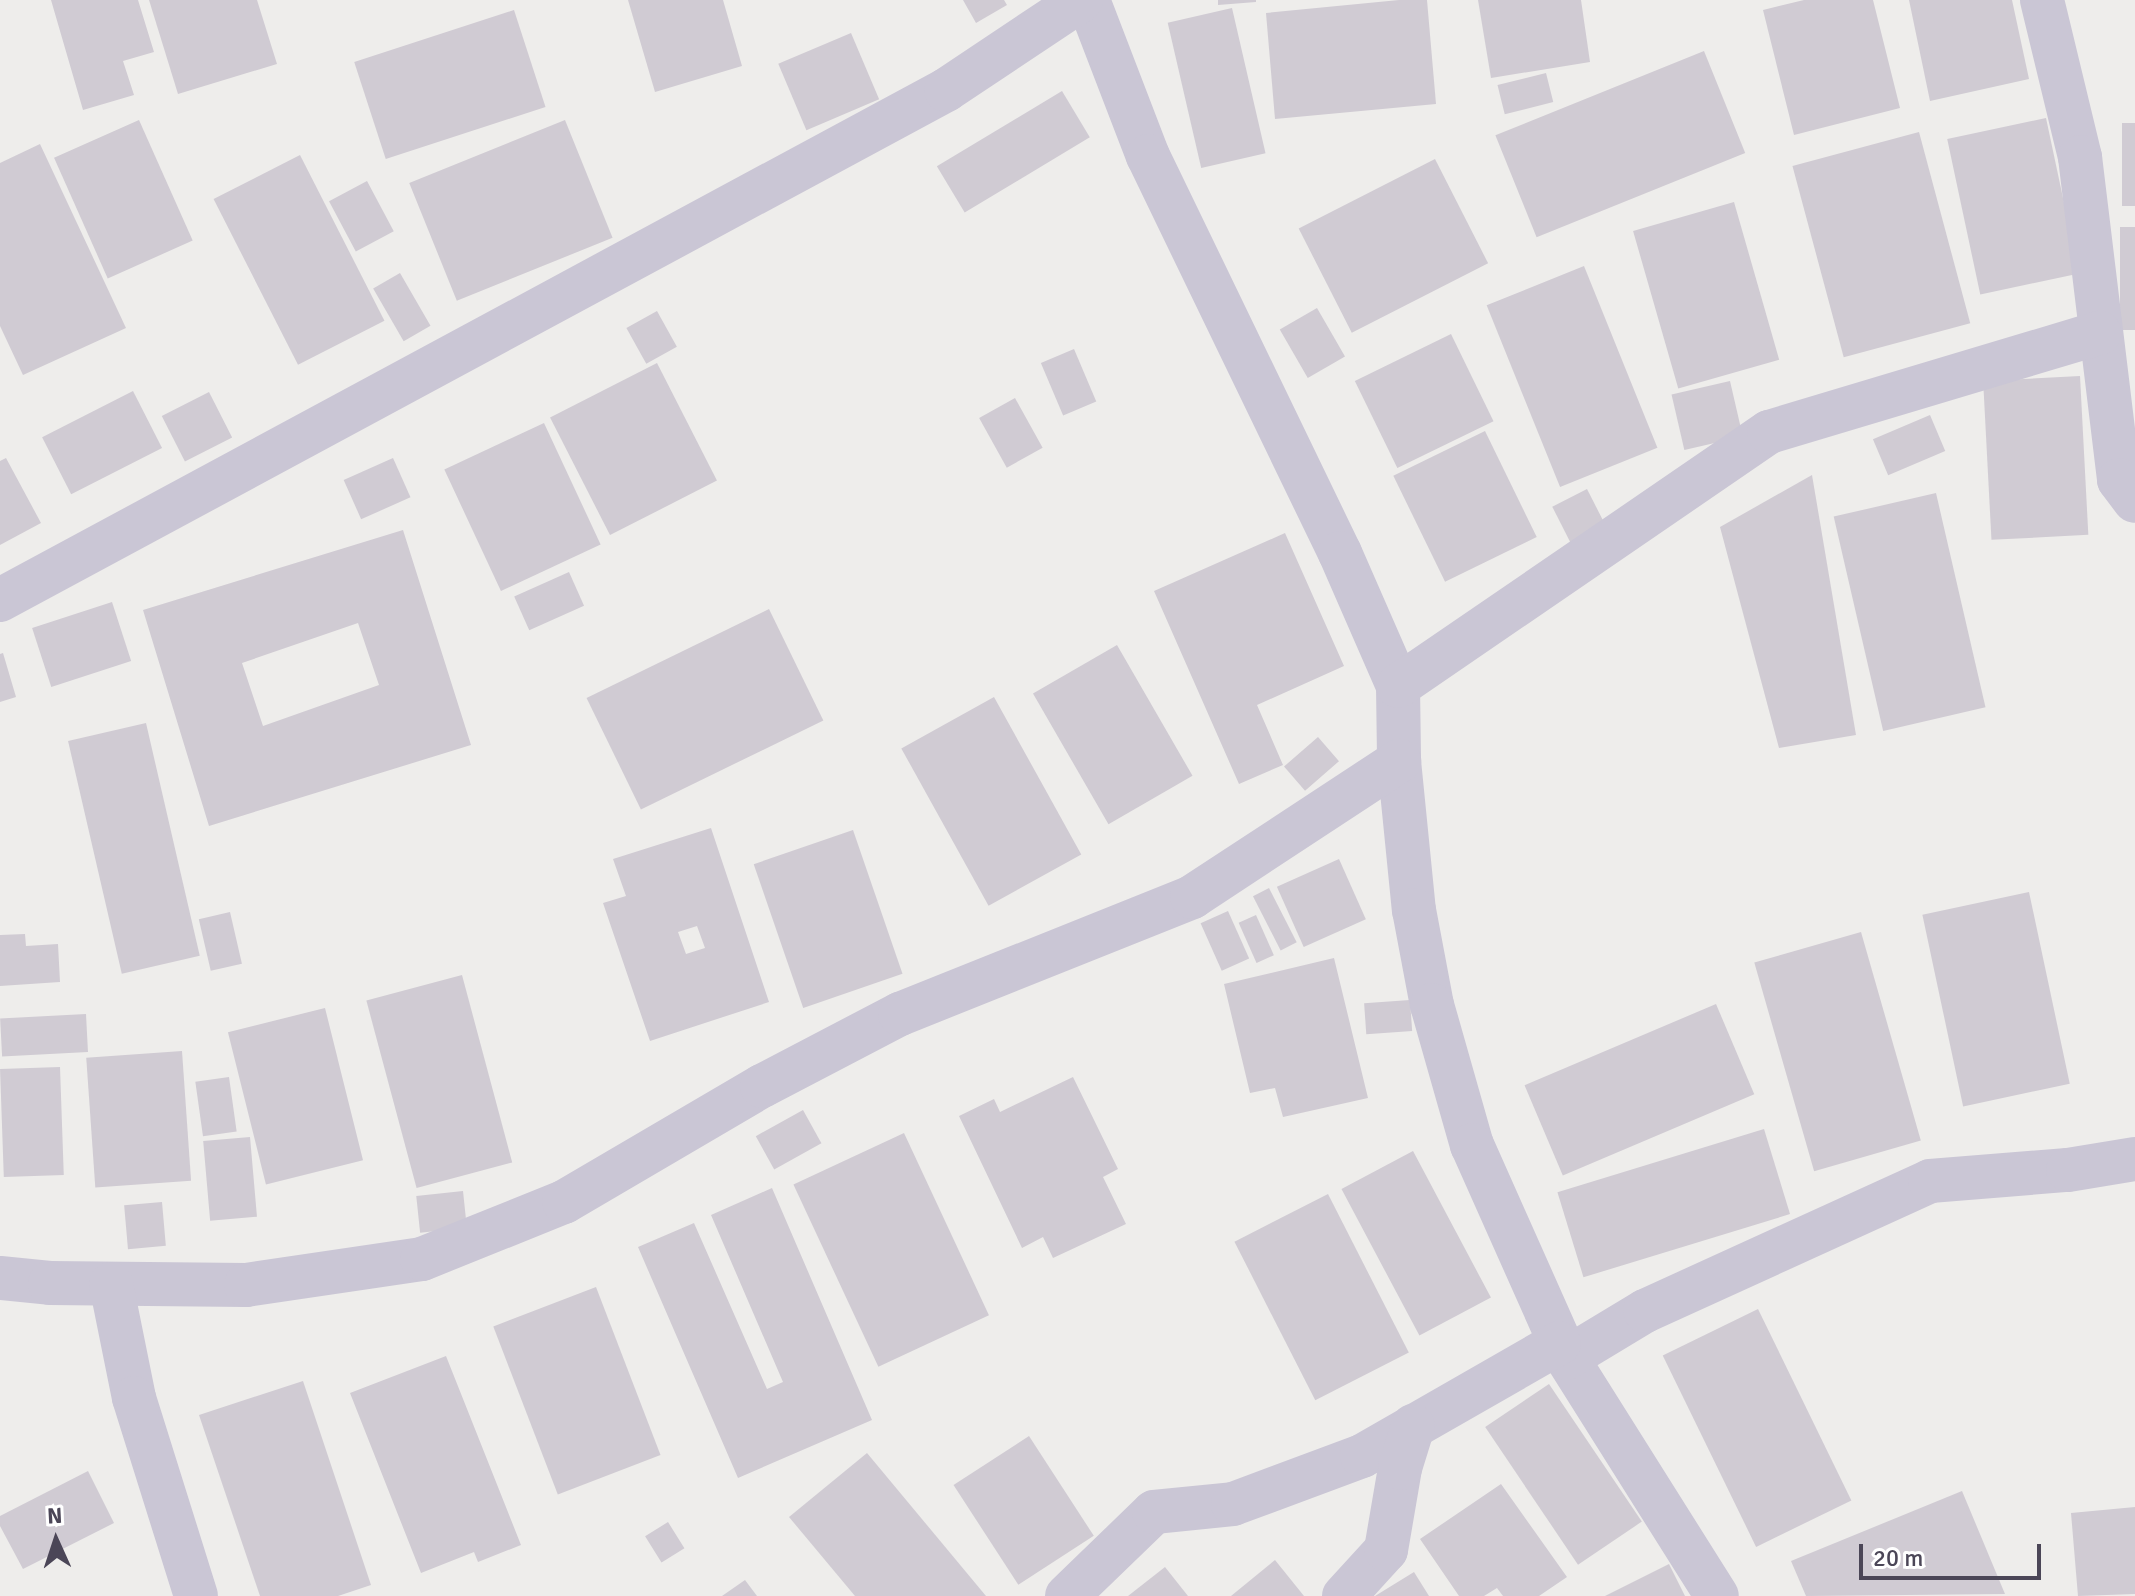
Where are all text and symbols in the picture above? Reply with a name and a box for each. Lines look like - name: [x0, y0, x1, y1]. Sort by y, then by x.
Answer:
- north arrow: [16, 1500, 96, 1580]
- text: N: [46, 1502, 63, 1529]
- scale bar: [1863, 1528, 2045, 1578]
- text: 20 m: [1873, 1543, 1923, 1573]

